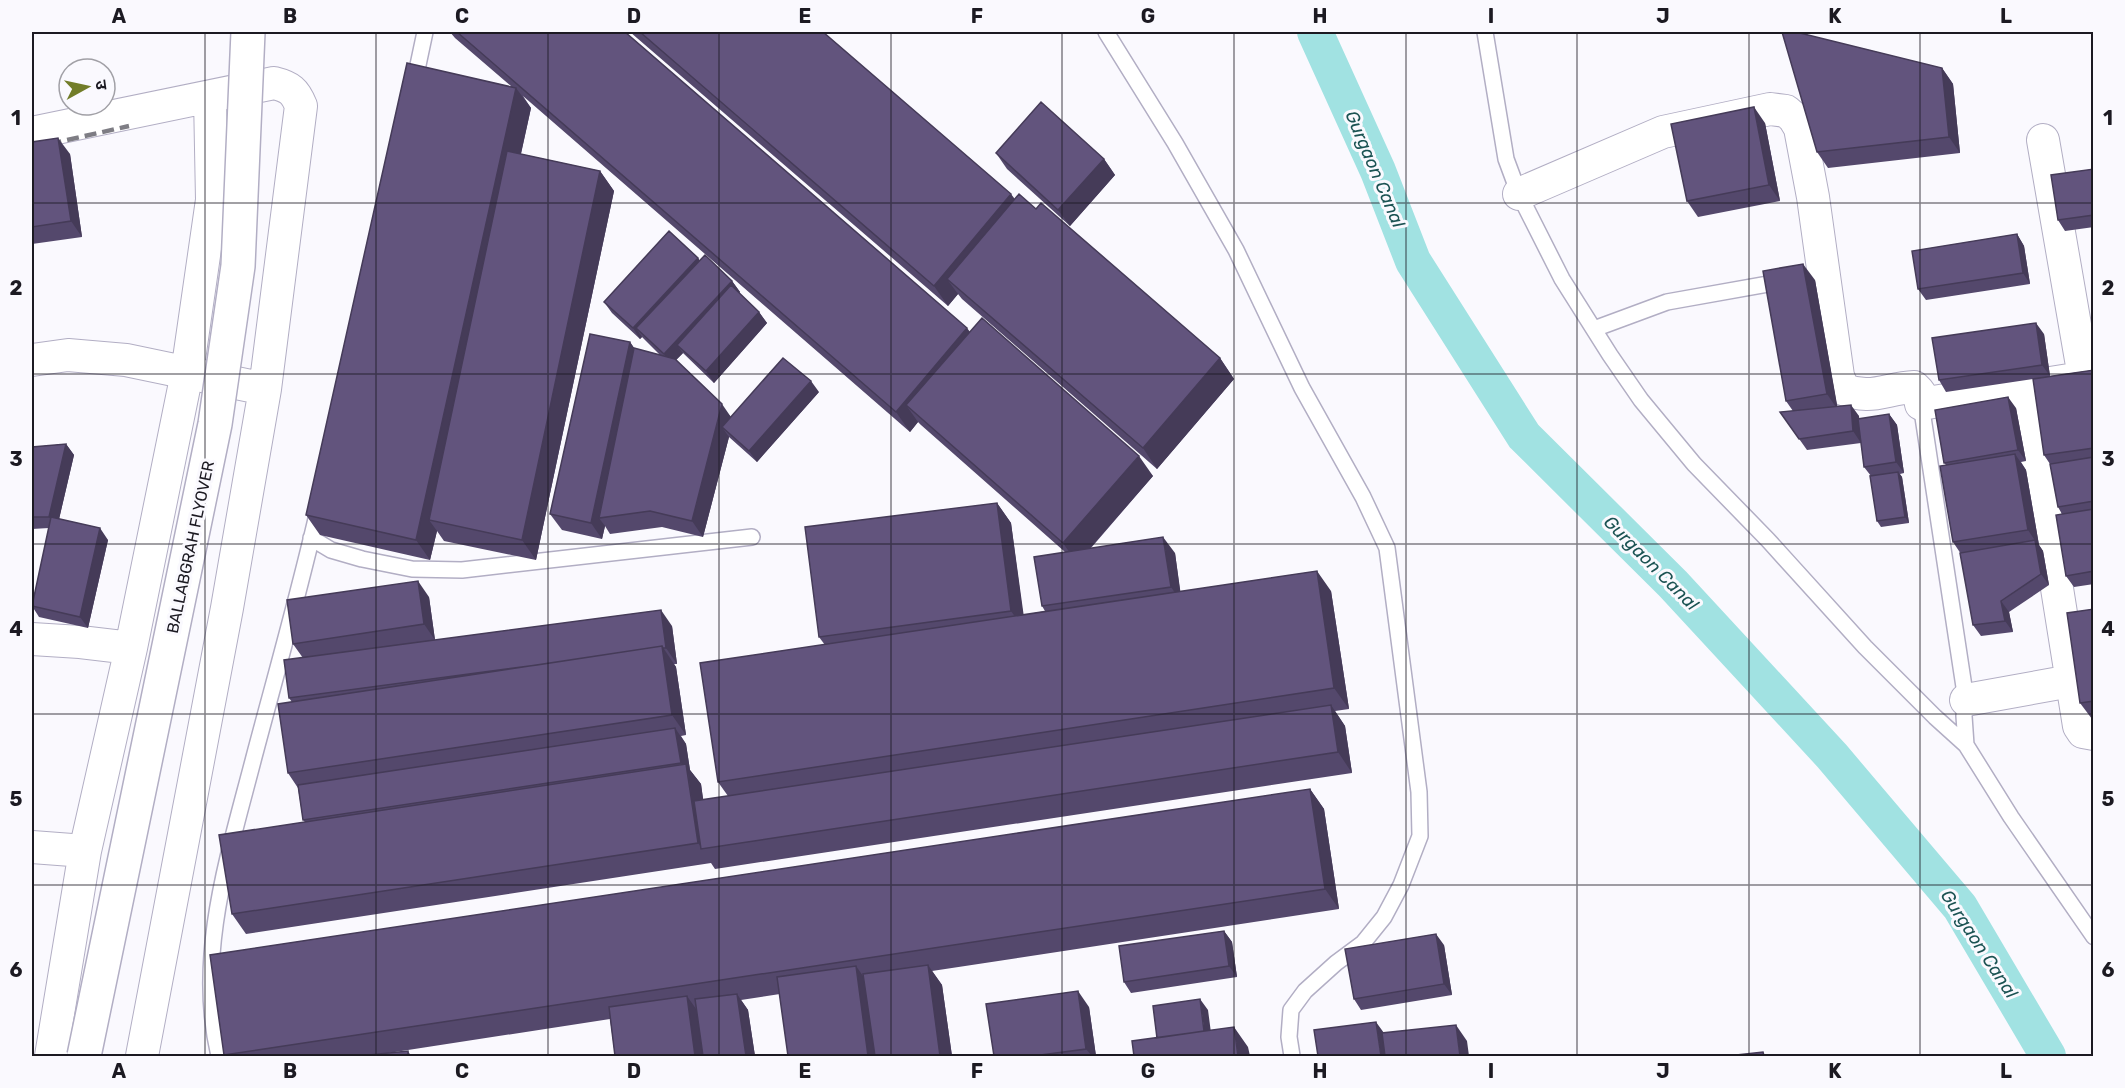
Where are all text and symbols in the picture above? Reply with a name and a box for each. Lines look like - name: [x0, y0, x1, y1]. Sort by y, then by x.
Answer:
- text: A: [112, 4, 127, 28]
- text: B: [283, 4, 297, 28]
- text: C: [455, 4, 469, 28]
- text: D: [627, 4, 641, 28]
- text: E: [799, 4, 811, 28]
- text: F: [971, 4, 983, 28]
- text: G: [1141, 4, 1155, 28]
- text: H: [1313, 4, 1327, 28]
- text: I: [1488, 4, 1494, 28]
- text: J: [1656, 4, 1670, 28]
- text: K: [1828, 4, 1842, 28]
- text: L: [2000, 4, 2012, 28]
- north arrow: [57, 57, 117, 117]
- text: उ: [91, 79, 112, 92]
- text: 1: [11, 106, 21, 130]
- text: 1: [2103, 106, 2113, 130]
- water label: Gurgaon Canal: [1340, 107, 1410, 231]
- text: 2: [10, 276, 23, 300]
- text: 2: [2102, 276, 2115, 300]
- text: 3: [9, 447, 23, 471]
- text: 3: [2101, 447, 2115, 471]
- street label: BALLABGRAH FLYOVER: [163, 459, 218, 635]
- water label: Gurgaon Canal: [1599, 511, 1703, 615]
- text: 4: [9, 617, 23, 641]
- text: 4: [2101, 617, 2115, 641]
- text: 5: [10, 787, 23, 811]
- text: 5: [2102, 787, 2115, 811]
- water label: Gurgaon Canal: [1936, 886, 2023, 1003]
- text: 6: [9, 958, 23, 982]
- text: 6: [2101, 958, 2115, 982]
- text: A: [112, 1059, 127, 1083]
- text: B: [283, 1059, 297, 1083]
- text: C: [455, 1059, 469, 1083]
- text: D: [627, 1059, 641, 1083]
- text: E: [799, 1059, 811, 1083]
- text: F: [971, 1059, 983, 1083]
- text: G: [1141, 1059, 1155, 1083]
- text: H: [1313, 1059, 1327, 1083]
- text: I: [1488, 1059, 1494, 1083]
- text: J: [1656, 1059, 1670, 1083]
- text: K: [1828, 1059, 1842, 1083]
- text: L: [2000, 1059, 2012, 1083]

